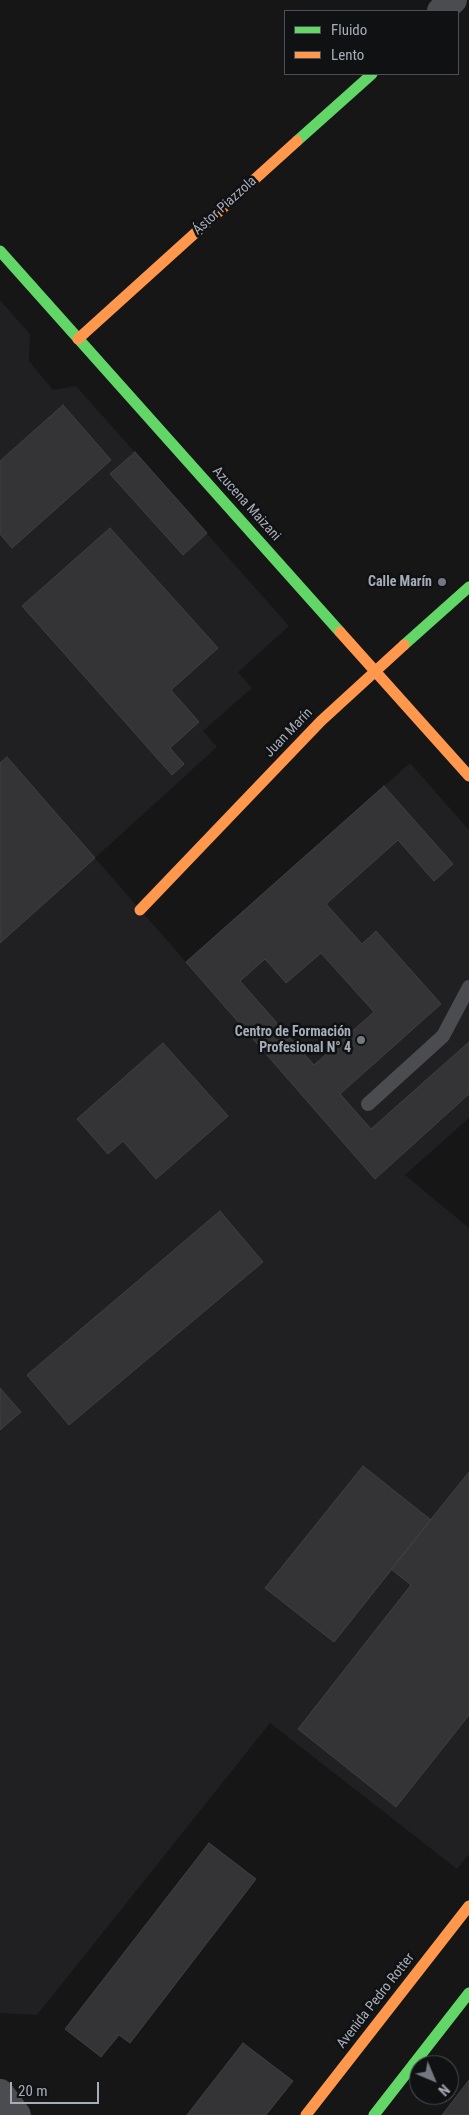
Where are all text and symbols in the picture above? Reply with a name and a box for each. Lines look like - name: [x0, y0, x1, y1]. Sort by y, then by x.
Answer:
- legend: [284, 10, 459, 75]
- text: Fluido: [331, 21, 367, 39]
- text: Lento: [331, 46, 364, 64]
- street label: Ástor Piazzola: [190, 173, 260, 239]
- street label: Azucena Maizani: [208, 463, 284, 545]
- place label: Calle Marín: [368, 574, 432, 590]
- marker: Calle Marín: [436, 576, 448, 588]
- street label: Juan Marín: [261, 705, 317, 761]
- place label: Centro de Formación Profesional N° 4: [235, 1024, 351, 1056]
- marker: Centro de Formación Profesional N° 4: [355, 1034, 367, 1046]
- street label: Avenida Pedro Rotter: [334, 1950, 418, 2052]
- north arrow: [409, 2055, 459, 2105]
- scale bar: [12, 2072, 101, 2104]
- text: N: [435, 2081, 453, 2099]
- text: 20 m: [18, 2082, 48, 2100]

